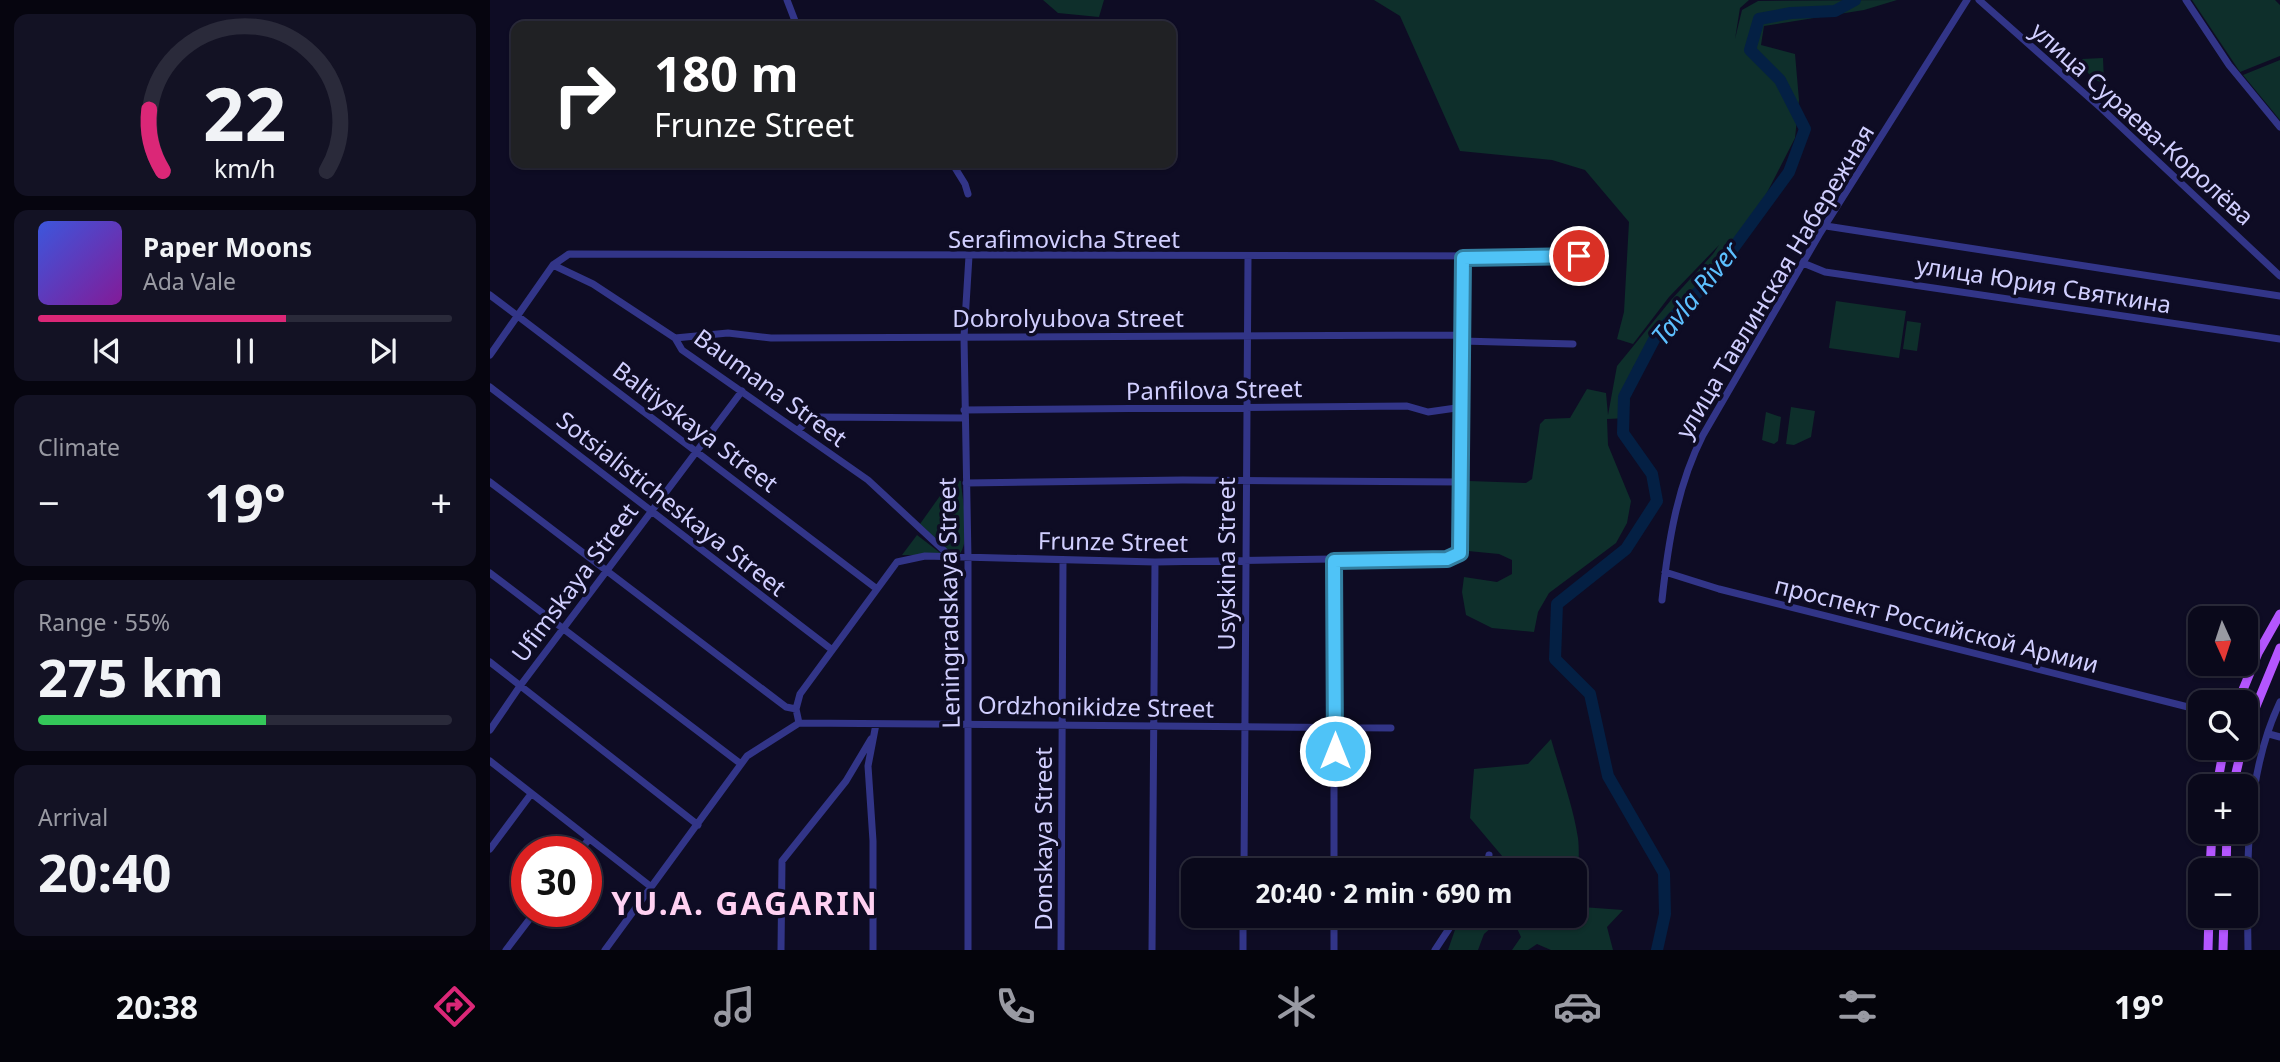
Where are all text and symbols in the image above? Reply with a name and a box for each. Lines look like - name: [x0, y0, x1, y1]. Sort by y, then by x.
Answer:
- street label: улица Сураева-Королёва: [2024, 14, 2262, 232]
- text: 180 m: [654, 40, 799, 106]
- icon: right: [539, 49, 630, 140]
- text: 22: [203, 63, 287, 162]
- text: Frunze Street: [654, 103, 854, 146]
- street label: улица Тавлинская Набережная: [1667, 118, 1881, 444]
- text: km/h: [214, 151, 276, 185]
- street label: Serafimovicha Street: [948, 222, 1180, 255]
- pin: [1549, 226, 1609, 286]
- text: Paper Moons: [143, 229, 312, 265]
- water label: Tavla River: [1642, 233, 1749, 352]
- icon: arrive: [1560, 237, 1598, 275]
- street label: улица Юрия Святкина: [1914, 248, 2174, 320]
- text: Ada Vale: [143, 265, 236, 297]
- street label: Dobrolyubova Street: [952, 301, 1184, 334]
- street label: Baumana Street: [688, 320, 854, 454]
- icon: previous: [88, 332, 126, 370]
- icon: pause: [226, 332, 264, 370]
- icon: next: [364, 332, 402, 370]
- street label: Baltiyskaya Street: [607, 353, 786, 499]
- street label: Panfilova Street: [1126, 371, 1303, 407]
- street label: Sotsialisticheskaya Street: [550, 403, 794, 603]
- text: Climate: [38, 431, 120, 463]
- text: 19°: [204, 466, 286, 537]
- text: −: [38, 476, 60, 528]
- text: +: [430, 476, 452, 528]
- street label: Leningradskaya Street: [929, 477, 967, 729]
- street label: Usyskina Street: [1209, 477, 1242, 651]
- street label: Ufimskaya Street: [503, 495, 645, 668]
- street label: Frunze Street: [1038, 523, 1189, 559]
- street label: проспект Российской Армии: [1772, 568, 2102, 680]
- text: Range · 55%: [38, 606, 170, 638]
- north arrow: [2188, 606, 2258, 676]
- map controls: [2188, 606, 2258, 928]
- text: 275 km: [38, 641, 224, 712]
- street label: Ordzhonikidze Street: [978, 687, 1215, 725]
- button: search: [2188, 690, 2258, 760]
- position arrow: [1298, 714, 1372, 788]
- street label: Donskaya Street: [1026, 747, 1059, 931]
- button: +: [2188, 774, 2258, 844]
- text: Arrival: [38, 801, 108, 833]
- text: 20:40: [38, 836, 172, 907]
- speed limit sign: 30: [511, 836, 602, 927]
- button: −: [2188, 858, 2258, 928]
- text: 20:40 · 2 min · 690 m: [1256, 875, 1512, 911]
- district label: YU.A. GAGARIN: [611, 881, 879, 924]
- icon: directions: [430, 982, 479, 1031]
- icon: music: [710, 982, 759, 1031]
- icon: phone: [991, 982, 1040, 1031]
- icon: climate: [1272, 982, 1321, 1031]
- icon: car: [1553, 982, 1602, 1031]
- icon: filters: [1833, 982, 1882, 1031]
- text: 20:38: [116, 985, 198, 1028]
- text: 19°: [2114, 985, 2164, 1028]

